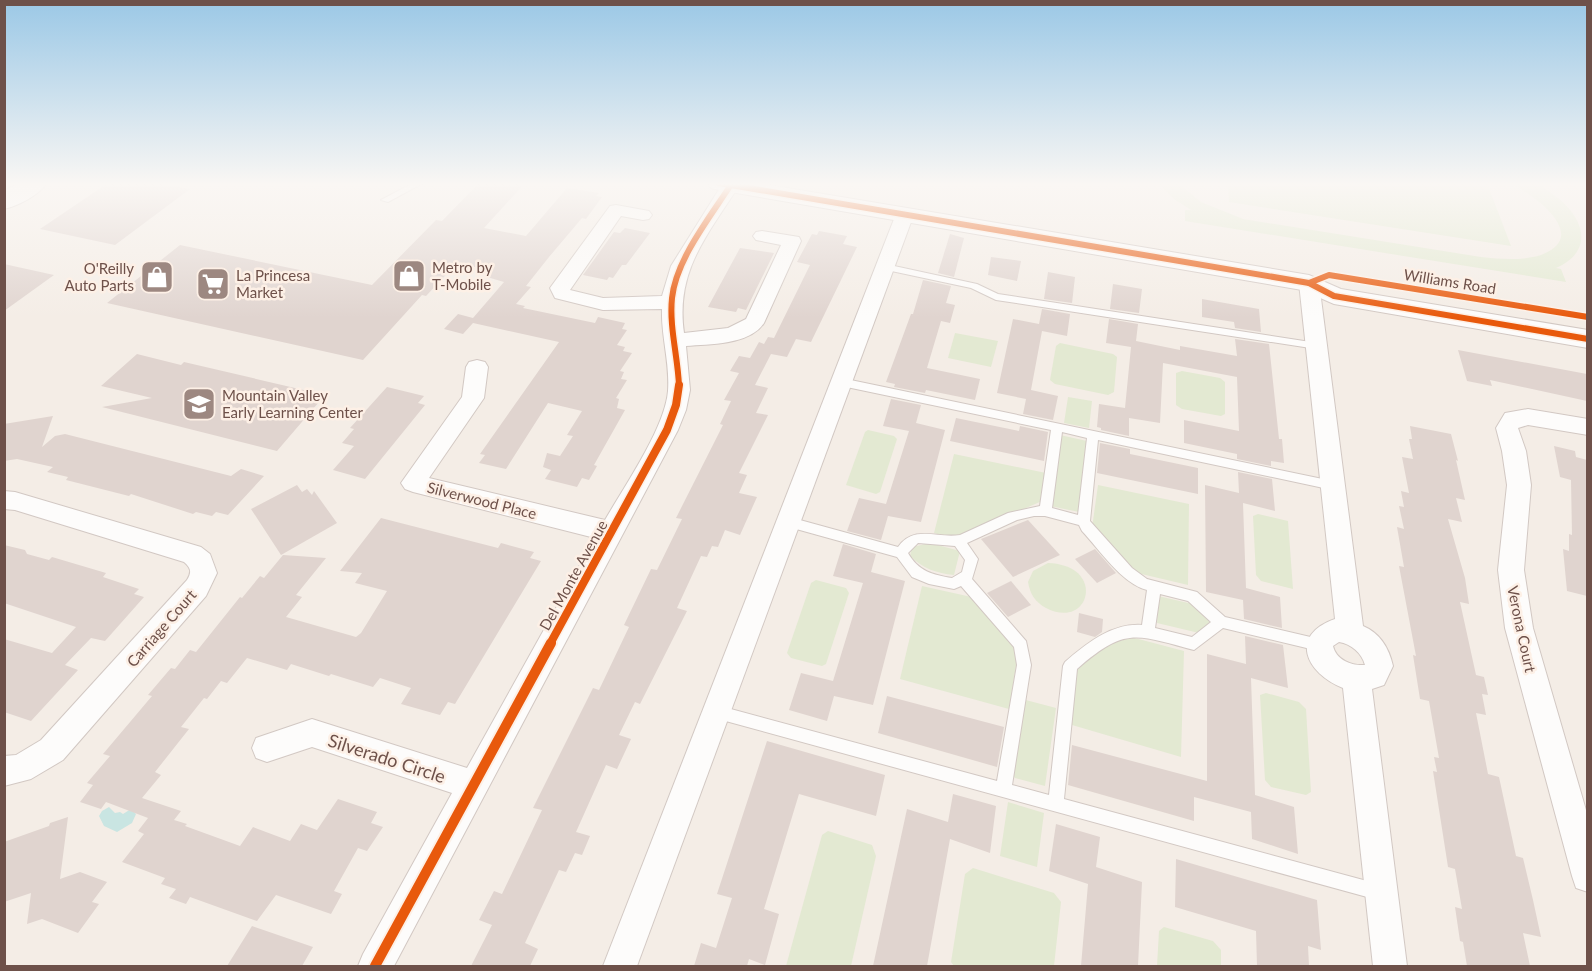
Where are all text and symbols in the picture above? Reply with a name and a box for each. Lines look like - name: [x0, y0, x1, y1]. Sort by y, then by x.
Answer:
- shop icon: Metro by T-Mobile: [391, 258, 427, 294]
- place label: Metro by T-Mobile: [432, 258, 493, 293]
- place label: O'Reilly Auto Parts: [64, 259, 134, 294]
- shop icon: O'Reilly Auto Parts: [139, 259, 175, 295]
- street label: Williams Road: [1403, 265, 1497, 297]
- supermarket icon: La Princesa Market: [195, 266, 231, 302]
- place label: La Princesa Market: [236, 266, 310, 301]
- school or university icon: Mountain Valley Early Learning Center: [181, 386, 217, 422]
- place label: Mountain Valley Early Learning Center: [222, 386, 364, 421]
- street label: Silverwood Place: [426, 478, 539, 522]
- street label: Del Monte Avenue: [535, 517, 611, 633]
- street label: Verona Court: [1504, 584, 1540, 674]
- street label: Carriage Court: [123, 585, 200, 670]
- street label: Silverado Circle: [326, 729, 448, 787]

